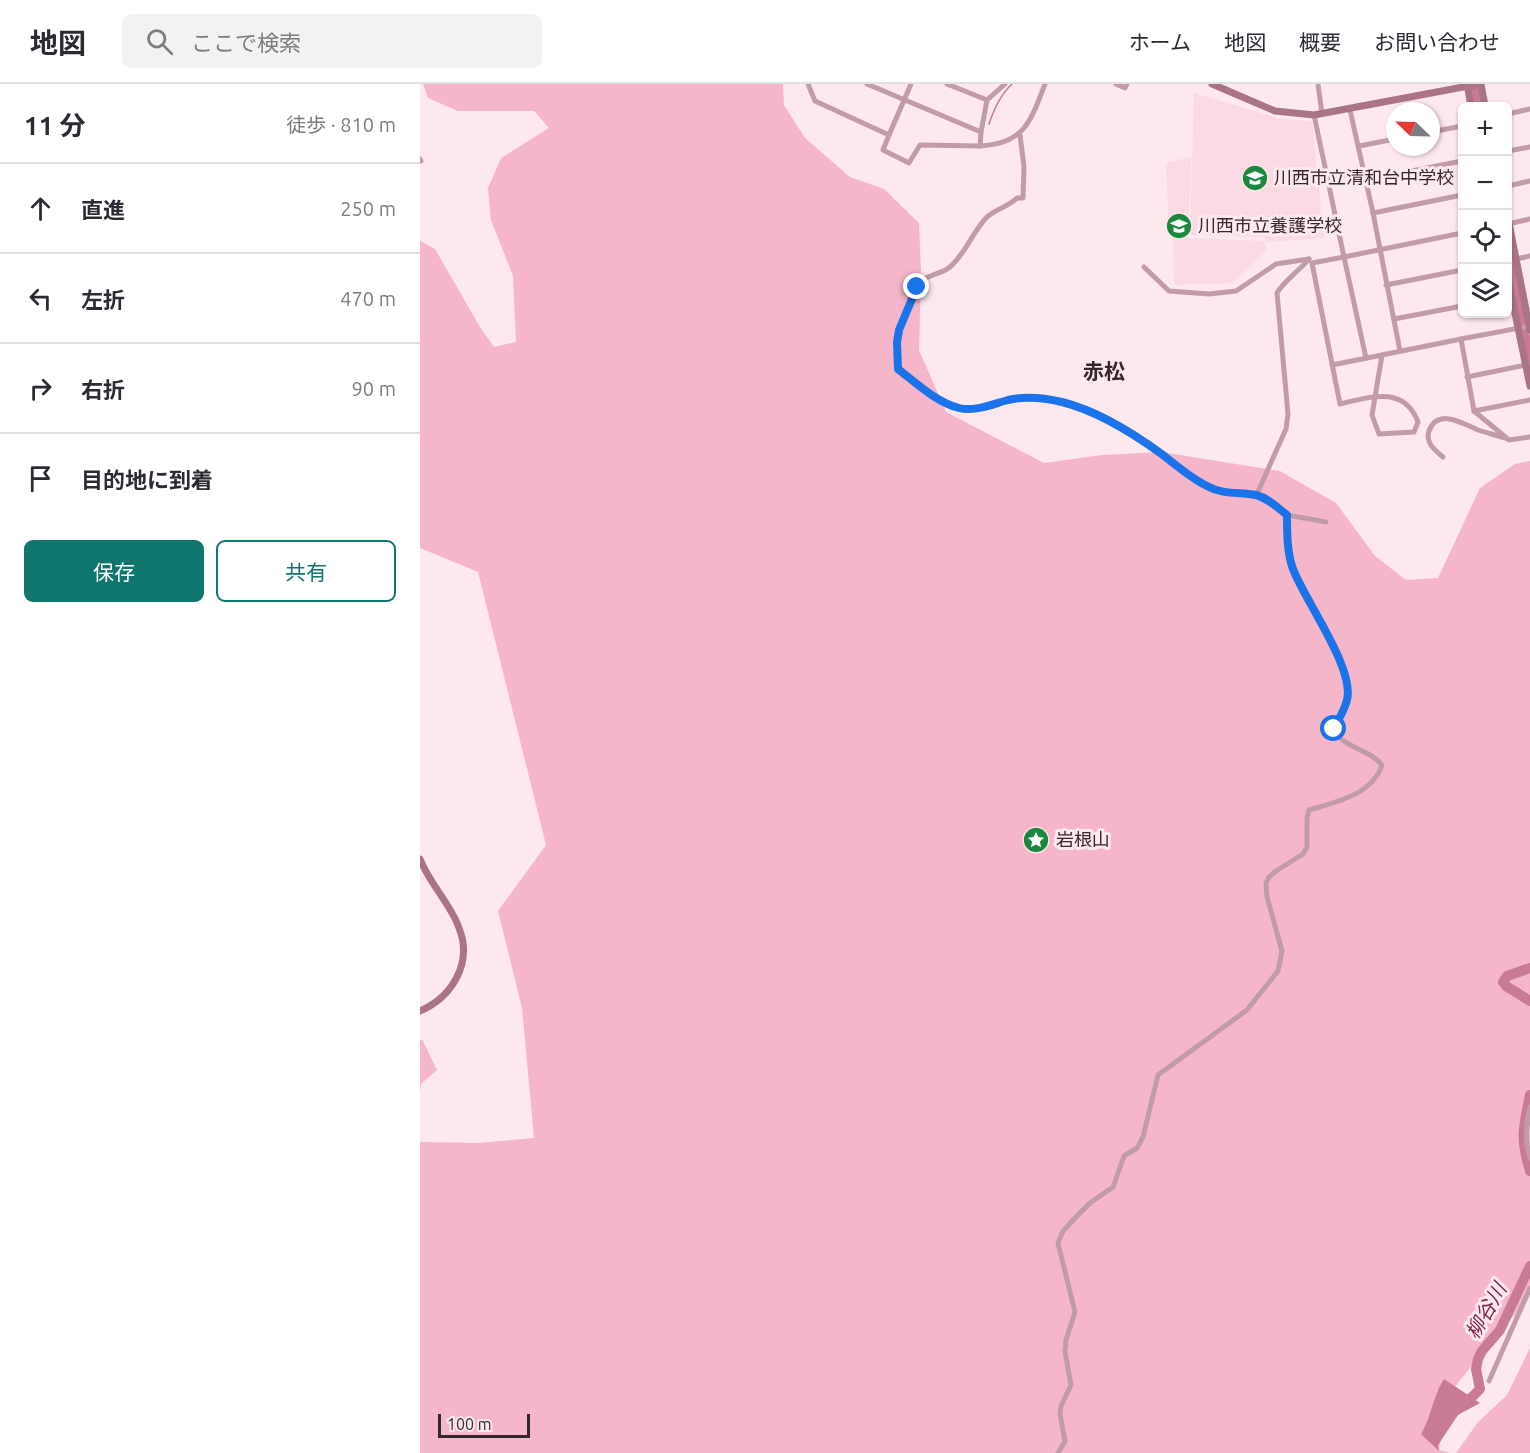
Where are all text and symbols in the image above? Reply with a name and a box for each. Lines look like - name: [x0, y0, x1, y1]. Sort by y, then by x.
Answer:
- search box: [122, 14, 542, 68]
- icon: search: [143, 25, 176, 58]
- text: 地図: [30, 27, 86, 58]
- text: ここで検索: [191, 30, 301, 55]
- text: ホーム: [1129, 30, 1191, 54]
- text: 地図: [1224, 30, 1266, 54]
- text: 概要: [1299, 30, 1341, 54]
- text: お問い合わせ: [1374, 30, 1500, 54]
- north arrow: [1386, 102, 1440, 156]
- map controls: [1458, 102, 1512, 318]
- button: +: [1458, 102, 1512, 156]
- text: 11 分: [24, 111, 86, 140]
- text: 徒歩 · 810 m: [286, 113, 396, 136]
- button: −: [1458, 156, 1512, 210]
- school or university icon: 川西市立清和台中学校: [1240, 163, 1270, 193]
- place label: 川西市立清和台中学校: [1274, 167, 1454, 187]
- icon: ahead: [24, 192, 57, 225]
- text: 直進: [81, 197, 125, 222]
- text: 250 m: [340, 197, 396, 220]
- button: locate: [1458, 210, 1512, 264]
- school or university icon: 川西市立養護学校: [1164, 211, 1194, 241]
- place label: 川西市立養護学校: [1198, 215, 1342, 235]
- button: layers: [1458, 264, 1512, 318]
- route end: [903, 273, 929, 299]
- icon: left: [24, 282, 57, 315]
- text: 左折: [81, 287, 125, 312]
- text: 470 m: [340, 287, 396, 310]
- district label: 赤松: [1083, 359, 1125, 383]
- icon: right: [24, 372, 57, 405]
- text: 右折: [81, 377, 125, 402]
- text: 90 m: [352, 377, 396, 400]
- icon: arrive: [24, 462, 57, 495]
- text: 目的地に到着: [81, 467, 213, 492]
- button: 保存: [24, 540, 204, 602]
- button: 共有: [216, 540, 396, 602]
- route start: [1320, 715, 1346, 741]
- place icon: 岩根山: [1021, 825, 1051, 855]
- place label: 岩根山: [1056, 829, 1110, 849]
- water label: 柳谷川: [1461, 1277, 1512, 1342]
- scale bar: [438, 1411, 530, 1438]
- text: 100 m: [447, 1415, 492, 1433]

